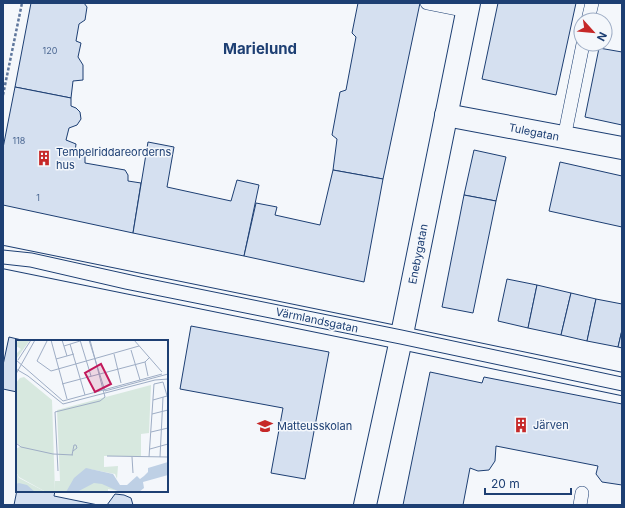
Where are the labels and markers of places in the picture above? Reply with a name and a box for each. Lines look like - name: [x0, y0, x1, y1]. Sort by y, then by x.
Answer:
- place label: Tempelriddareorderns hus: [56, 145, 172, 172]
- building icon: Tempelriddareorderns hus: [35, 149, 53, 167]
- building icon: Järven: [512, 416, 530, 434]
- school or university icon: Matteusskolan: [256, 417, 274, 435]
- place label: Järven: [533, 418, 569, 432]
- place label: Matteusskolan: [277, 419, 352, 433]

